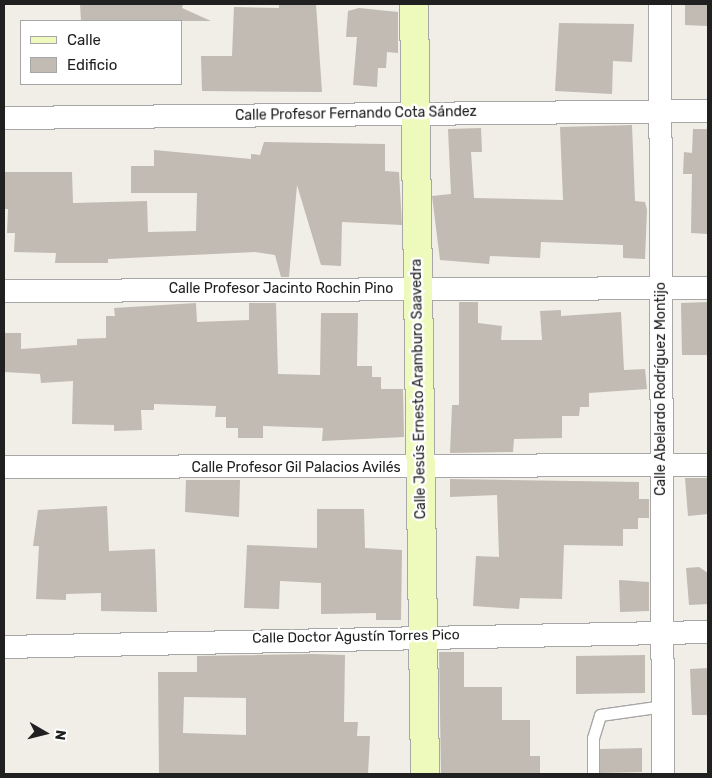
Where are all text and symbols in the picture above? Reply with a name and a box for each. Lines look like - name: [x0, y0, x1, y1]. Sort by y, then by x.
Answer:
- legend: [20, 20, 182, 85]
- text: Calle: [67, 31, 101, 49]
- text: Edificio: [67, 56, 117, 74]
- street label: Calle Profesor Fernando Cota Sández: [235, 103, 477, 125]
- street label: Calle Jesús Ernesto Aramburo Saavedra: [408, 258, 430, 520]
- street label: Calle Profesor Jacinto Rochin Pino: [169, 281, 393, 297]
- street label: Calle Abelardo Rodríguez Montijo: [653, 282, 669, 496]
- street label: Calle Profesor Gil Palacios Avilés: [191, 460, 401, 476]
- street label: Calle Doctor Agustín Torres Pico: [252, 627, 460, 647]
- north arrow: [20, 708, 70, 758]
- text: N: [51, 729, 69, 741]

